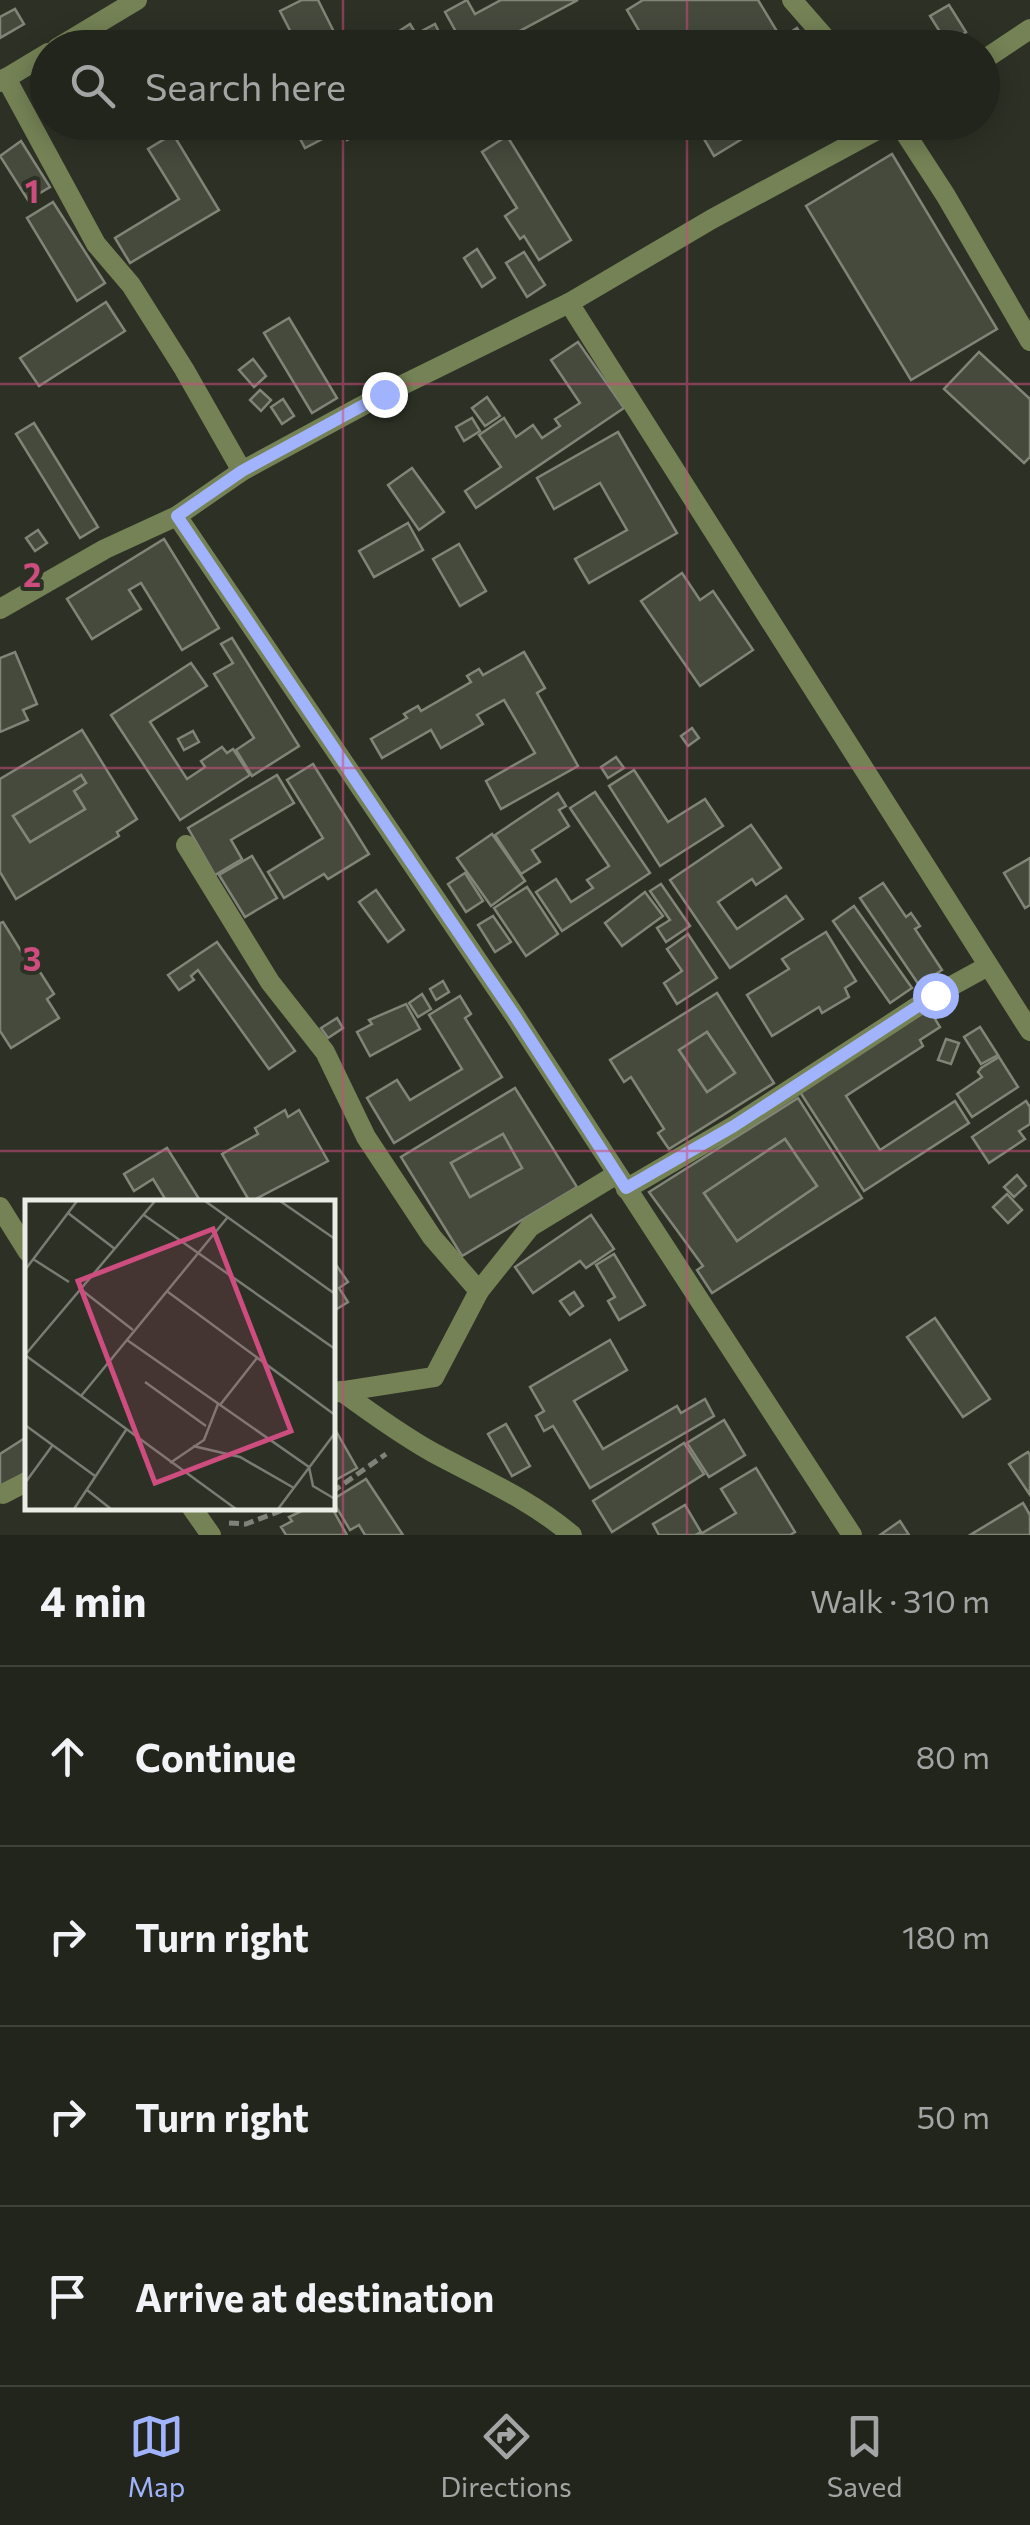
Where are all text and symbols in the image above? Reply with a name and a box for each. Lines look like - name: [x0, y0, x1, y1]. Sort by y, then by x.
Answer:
- search box: [30, 30, 1000, 140]
- icon: search: [65, 58, 120, 113]
- text: Search here: [145, 62, 346, 109]
- text: 1: [25, 170, 39, 210]
- route end: [362, 372, 408, 418]
- text: 2: [23, 554, 41, 594]
- text: 3: [23, 938, 41, 978]
- route start: [913, 973, 959, 1019]
- inset map: [25, 1200, 335, 1510]
- text: 4 min: [40, 1574, 146, 1626]
- text: Walk · 310 m: [810, 1580, 990, 1620]
- icon: ahead: [40, 1729, 95, 1784]
- text: Continue: [135, 1733, 296, 1780]
- text: 80 m: [916, 1736, 990, 1776]
- icon: right: [40, 1909, 95, 1964]
- text: Turn right: [135, 1913, 309, 1960]
- text: 180 m: [902, 1916, 990, 1956]
- icon: right: [40, 2089, 95, 2144]
- text: Turn right: [135, 2093, 309, 2140]
- text: 50 m: [917, 2096, 990, 2136]
- icon: arrive: [40, 2269, 95, 2324]
- text: Arrive at destination: [135, 2273, 494, 2320]
- tab: Map: [128, 2409, 185, 2503]
- tab: Directions: [440, 2409, 572, 2503]
- tab: Saved: [827, 2409, 902, 2503]

